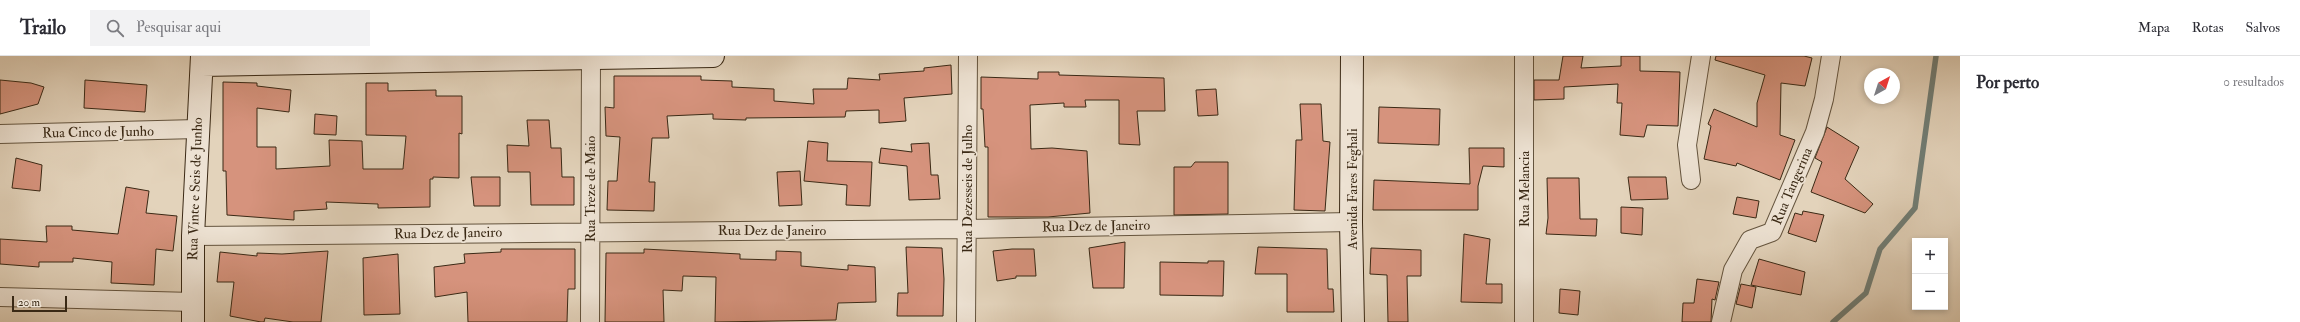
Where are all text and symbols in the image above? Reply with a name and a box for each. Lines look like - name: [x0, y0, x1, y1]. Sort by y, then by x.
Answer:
- search box: [90, 10, 370, 46]
- text: Trailo: [20, 16, 66, 40]
- icon: search: [104, 17, 126, 39]
- text: Pesquisar aqui: [136, 18, 221, 37]
- text: Mapa: [2138, 19, 2170, 36]
- text: Rotas: [2192, 19, 2223, 36]
- text: Salvos: [2245, 19, 2280, 36]
- north arrow: [1864, 68, 1900, 104]
- text: Por perto: [1976, 72, 2039, 93]
- text: 0 resultados: [2223, 74, 2284, 90]
- street label: Rua Vinte e Seis de Junho: [184, 117, 206, 261]
- street label: Rua Cinco de Junho: [42, 123, 154, 141]
- street label: Rua Dezesseis de Julho: [959, 124, 976, 253]
- street label: Avenida Fares Feghali: [1344, 128, 1361, 251]
- street label: Rua Treze de Maio: [582, 135, 599, 242]
- street label: Rua Tangerina: [1768, 145, 1816, 227]
- street label: Rua Melancia: [1516, 150, 1533, 227]
- street label: Rua Dez de Janeiro: [1042, 217, 1151, 235]
- street label: Rua Dez de Janeiro: [718, 222, 826, 239]
- street label: Rua Dez de Janeiro: [394, 224, 503, 242]
- map controls: [1912, 238, 1948, 310]
- button: +: [1912, 238, 1948, 274]
- button: −: [1912, 274, 1948, 310]
- scale bar: [12, 294, 67, 313]
- text: 20 m: [18, 296, 40, 309]

